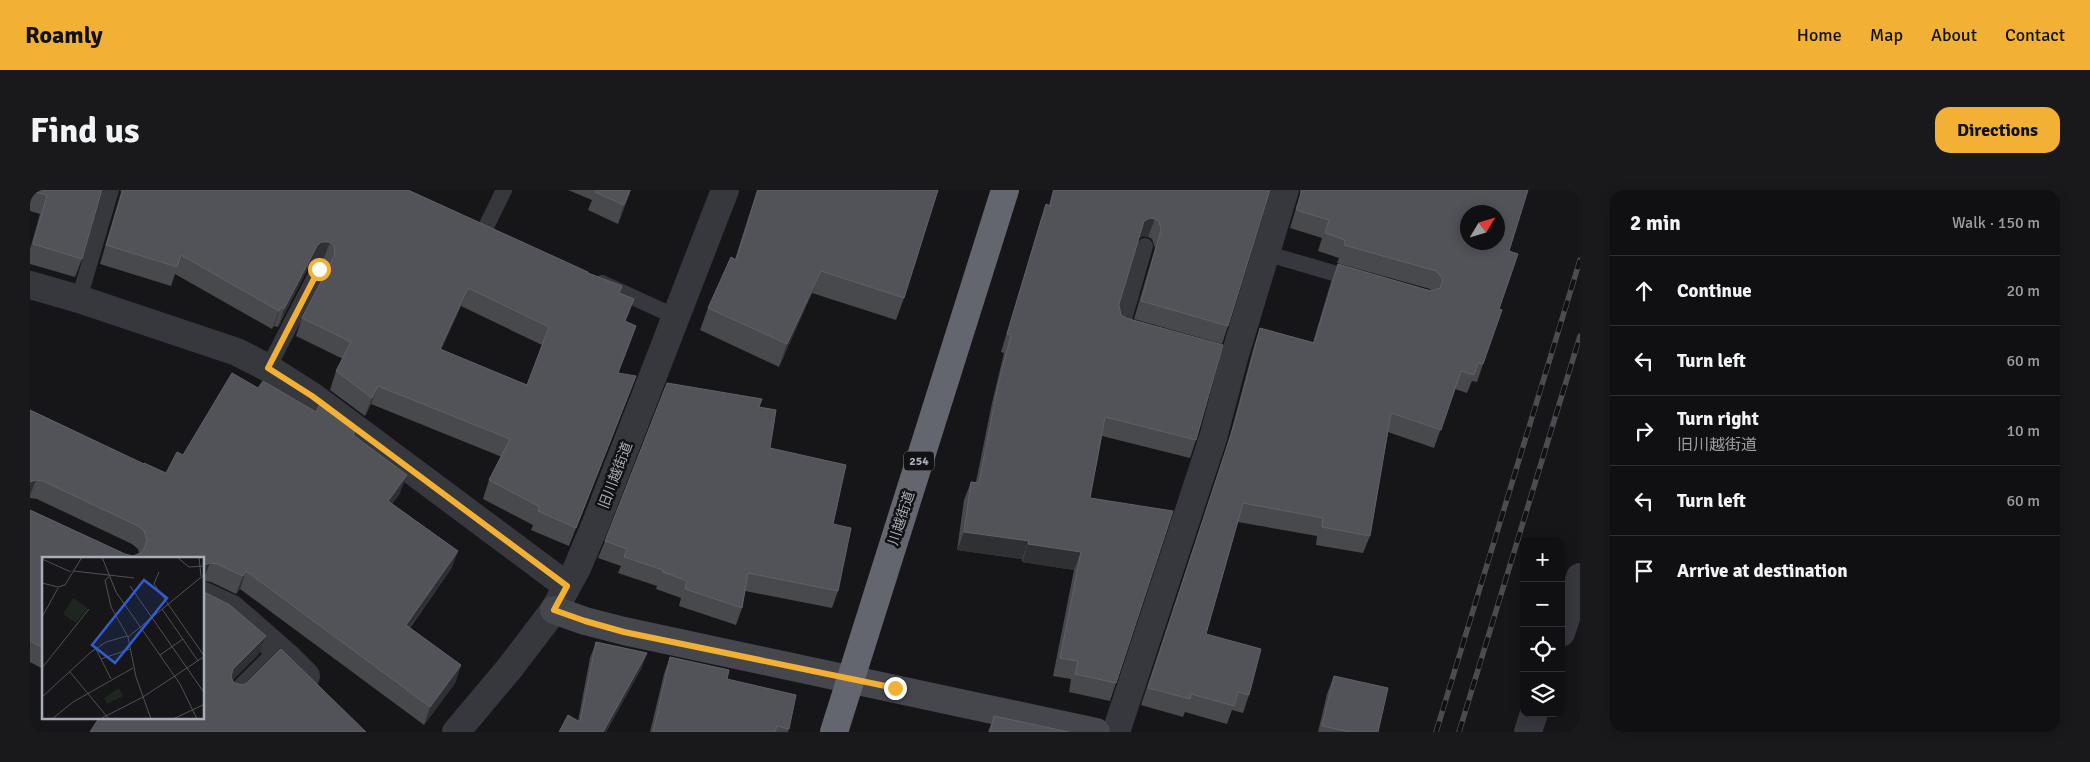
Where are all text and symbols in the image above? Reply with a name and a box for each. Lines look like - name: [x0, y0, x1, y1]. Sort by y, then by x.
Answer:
- text: Roamly: [25, 20, 103, 50]
- text: Home: [1797, 24, 1842, 46]
- text: Map: [1870, 24, 1903, 46]
- text: About: [1931, 24, 1977, 46]
- text: Contact: [2005, 24, 2065, 46]
- button: Directions: [1935, 107, 2060, 153]
- text: Find us: [30, 109, 140, 152]
- north arrow: [1460, 205, 1505, 250]
- text: 2 min: [1630, 210, 1681, 236]
- text: Walk · 150 m: [1952, 213, 2040, 233]
- route start: [308, 258, 331, 281]
- icon: ahead: [1630, 277, 1658, 305]
- text: Continue: [1677, 279, 1752, 303]
- text: 20 m: [2006, 281, 2040, 301]
- icon: left: [1630, 347, 1658, 375]
- text: Turn left: [1677, 349, 1746, 373]
- text: 60 m: [2006, 351, 2040, 371]
- text: Turn right: [1677, 407, 1759, 431]
- icon: right: [1630, 417, 1658, 445]
- text: 10 m: [2006, 421, 2040, 441]
- text: 旧川越街道: [1677, 435, 1757, 455]
- street label: 旧川越街道: [595, 439, 636, 511]
- road number: 254: [904, 452, 934, 470]
- icon: left: [1630, 487, 1658, 515]
- street label: 川越街道: [885, 489, 918, 547]
- text: Turn left: [1677, 489, 1746, 513]
- text: 60 m: [2006, 491, 2040, 511]
- map controls: [1520, 537, 1565, 717]
- button: +: [1520, 537, 1565, 582]
- inset map: [42, 557, 205, 720]
- icon: arrive: [1630, 557, 1658, 585]
- text: Arrive at destination: [1677, 559, 1848, 583]
- button: −: [1520, 582, 1565, 627]
- button: locate: [1520, 627, 1565, 672]
- button: layers: [1520, 672, 1565, 717]
- route end: [884, 677, 907, 700]

